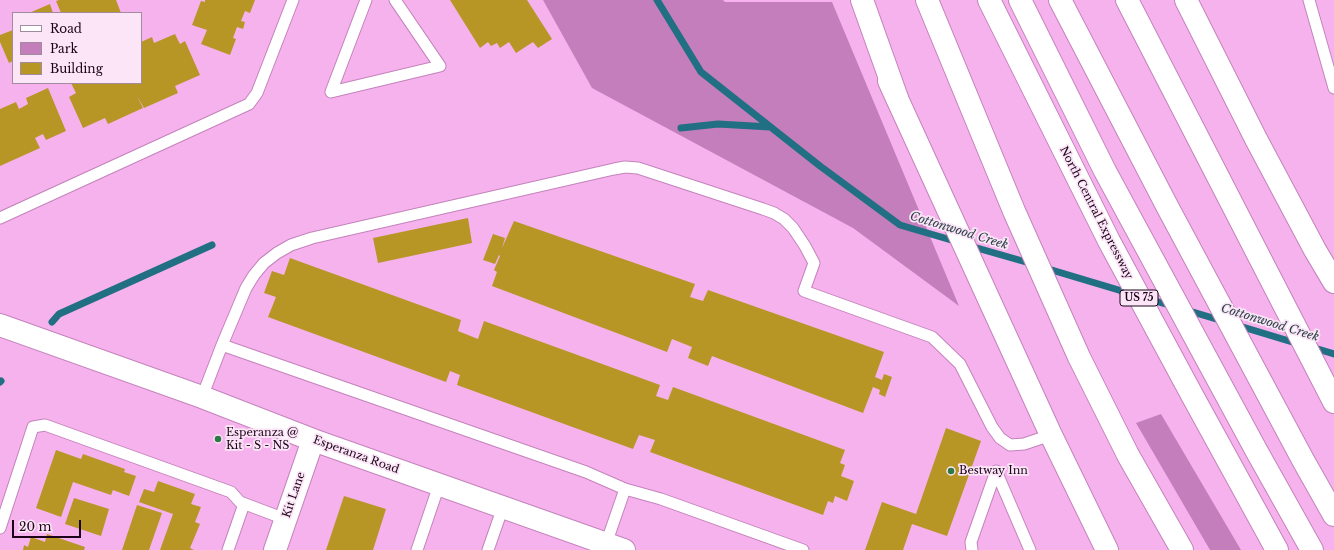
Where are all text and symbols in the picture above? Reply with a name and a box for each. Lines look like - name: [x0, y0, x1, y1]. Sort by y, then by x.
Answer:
- legend: [12, 12, 142, 84]
- text: Road: [50, 21, 82, 36]
- text: Park: [50, 41, 78, 56]
- text: Building: [50, 61, 103, 76]
- street label: North Central Expressway: [1057, 144, 1135, 282]
- water label: Cottonwood Creek: [908, 209, 1010, 253]
- road number: US 75: [1120, 290, 1158, 306]
- water label: Cottonwood Creek: [1219, 301, 1321, 345]
- place label: Esperanza @ Kit - S - NS: [226, 426, 298, 452]
- street label: Esperanza Road: [311, 433, 401, 477]
- marker: Esperanza @ Kit - S - NS: [213, 434, 223, 444]
- place label: Bestway Inn: [959, 464, 1028, 478]
- marker: Bestway Inn: [946, 466, 956, 476]
- street label: Kit Lane: [280, 470, 308, 520]
- scale bar: [14, 512, 83, 538]
- text: 20 m: [19, 519, 51, 534]

